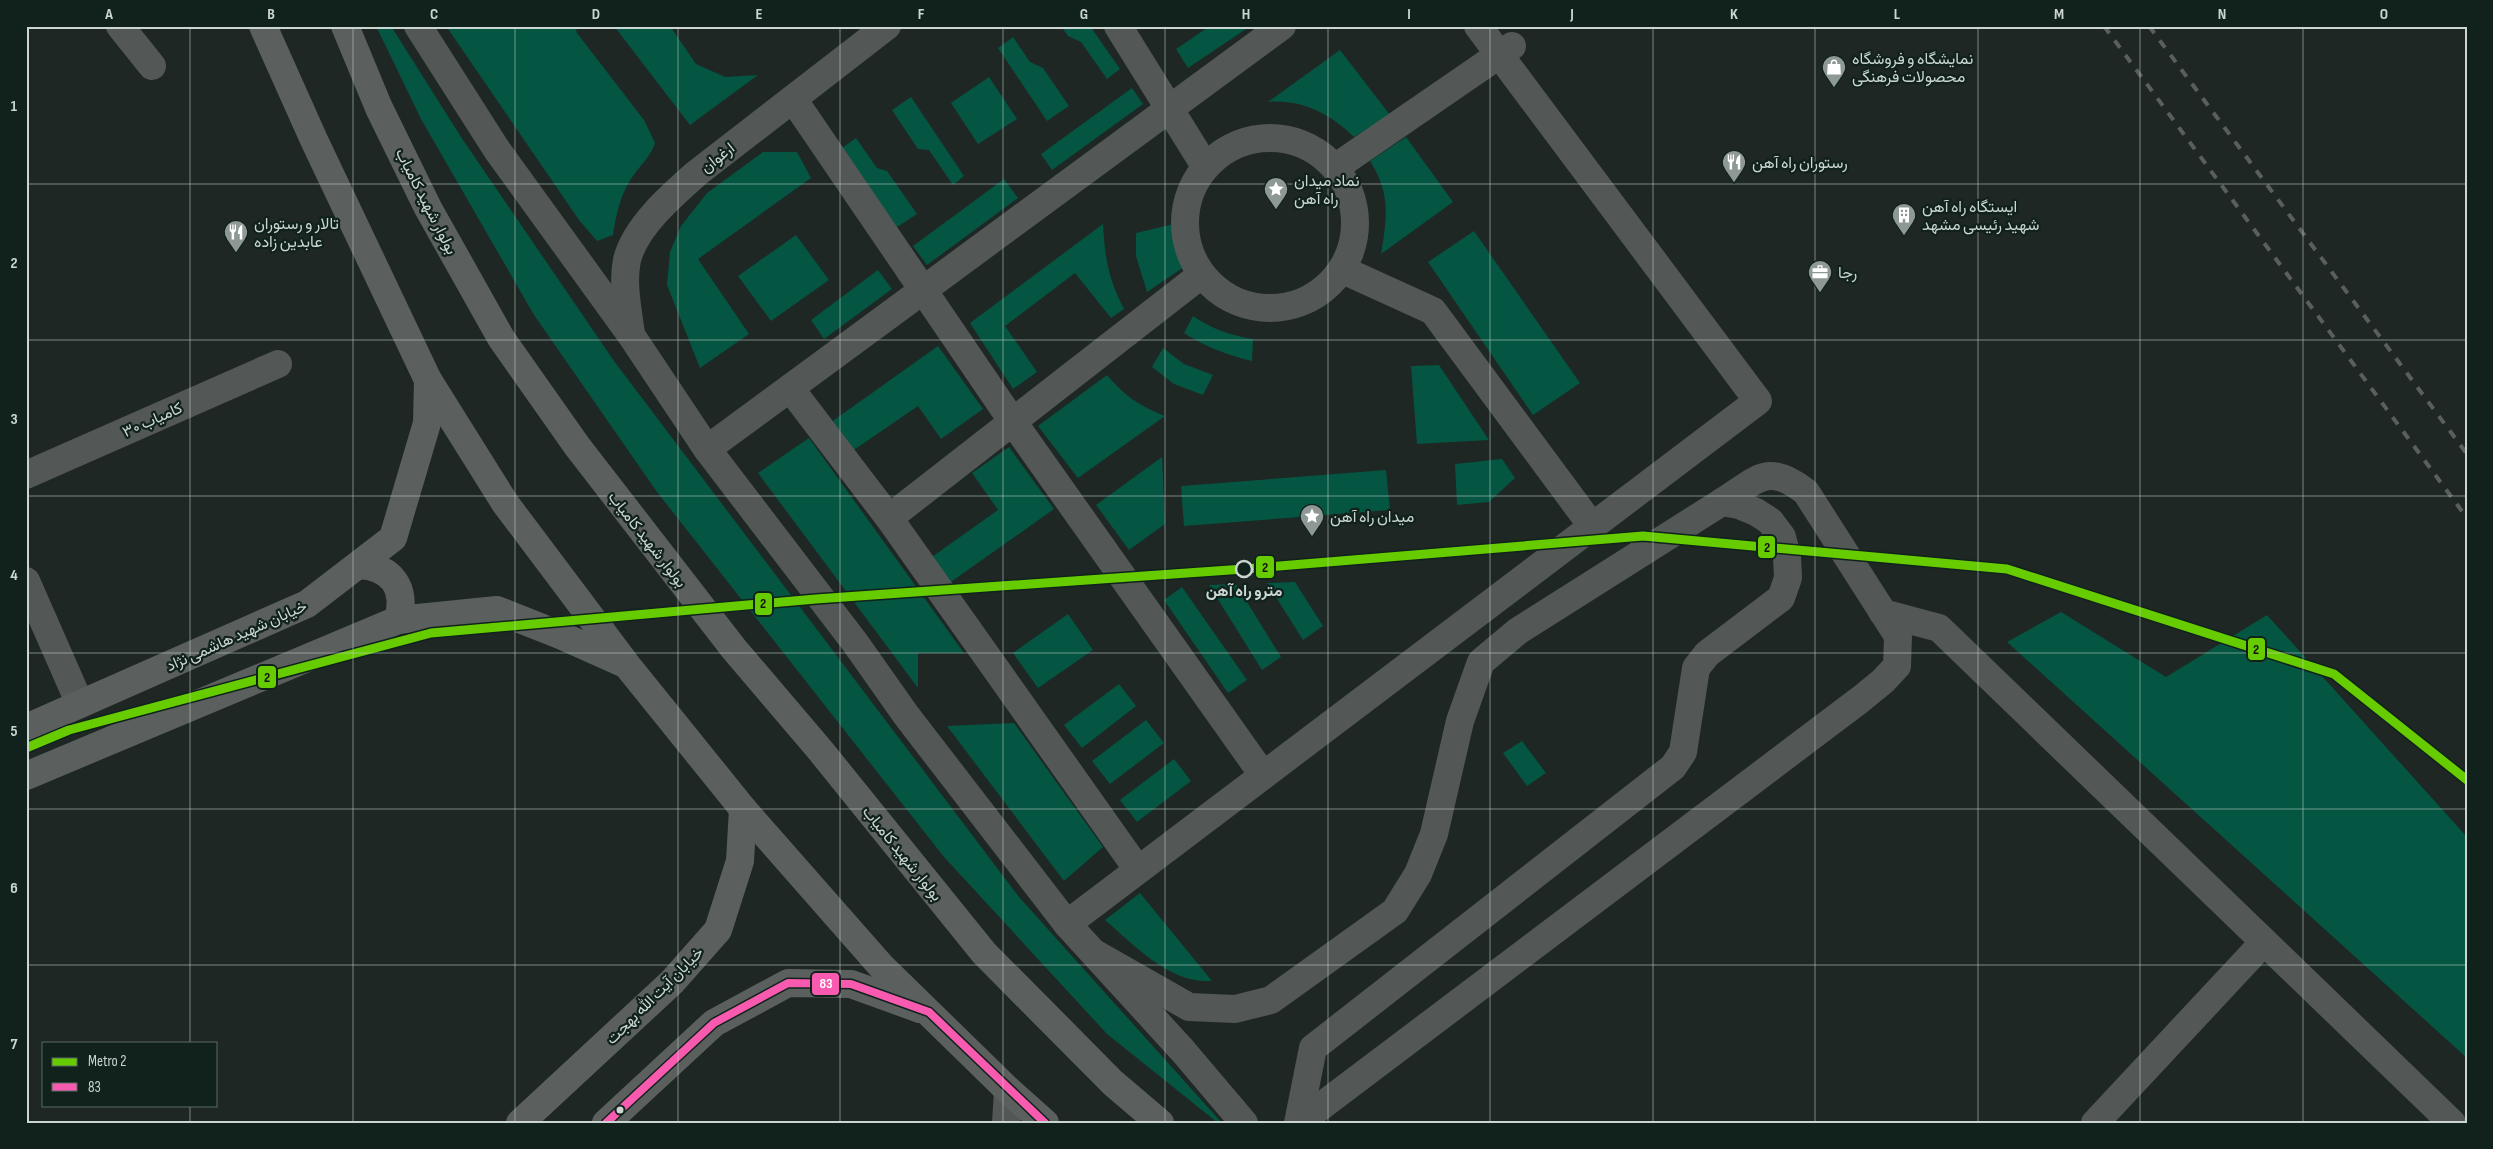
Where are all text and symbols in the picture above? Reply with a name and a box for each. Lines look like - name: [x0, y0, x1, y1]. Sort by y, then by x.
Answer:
- text: A: [104, 5, 113, 24]
- text: B: [267, 5, 275, 24]
- text: C: [430, 5, 438, 24]
- text: D: [592, 5, 600, 24]
- text: E: [756, 5, 763, 24]
- text: F: [918, 5, 925, 24]
- text: G: [1080, 5, 1088, 24]
- text: H: [1242, 5, 1250, 24]
- text: I: [1407, 5, 1411, 24]
- text: J: [1569, 5, 1574, 24]
- text: K: [1730, 5, 1738, 24]
- text: L: [1894, 5, 1901, 24]
- text: M: [2054, 5, 2064, 24]
- text: N: [2218, 5, 2226, 24]
- text: O: [2380, 5, 2388, 24]
- place label: نمایشگاه و فروشگاه محصولات فرهنگی: [1852, 50, 1973, 87]
- shop icon: نمایشگاه و فروشگاه محصولات فرهنگی: [1821, 54, 1847, 88]
- text: 1: [11, 97, 18, 116]
- street label: ارغوان: [697, 139, 739, 177]
- street label: بولوار شهید کامیاب: [391, 145, 461, 258]
- restaurant icon: رستوران راه آهن: [1721, 149, 1747, 183]
- place label: رستوران راه آهن: [1752, 154, 1848, 173]
- place label: نماد میدان راه آهن: [1294, 172, 1360, 209]
- place icon: نماد میدان راه آهن: [1263, 176, 1289, 210]
- place label: ایستگاه راه آهن شهید رئیسی مشهد: [1922, 198, 2040, 235]
- building icon: ایستگاه راه آهن شهید رئیسی مشهد: [1891, 202, 1917, 236]
- place label: تالار و رستوران عابدین زاده: [254, 215, 339, 252]
- restaurant icon: تالار و رستوران عابدین زاده: [223, 219, 249, 253]
- text: 2: [10, 254, 18, 273]
- office icon: رجا: [1807, 259, 1833, 293]
- place label: رجا: [1838, 264, 1857, 283]
- street label: کامیاب ۳۰: [120, 399, 186, 442]
- text: 3: [10, 410, 18, 429]
- street label: بولوار شهید کامیاب: [603, 488, 690, 592]
- place icon: میدان راه آهن: [1299, 503, 1325, 537]
- place label: میدان راه آهن: [1330, 508, 1414, 527]
- line badge: 2: [1757, 535, 1776, 559]
- text: 2: [1764, 539, 1770, 556]
- line badge: 2: [1255, 555, 1275, 579]
- text: 2: [1262, 559, 1268, 576]
- marker: مترو راه آهن: [1235, 560, 1253, 578]
- text: 4: [10, 566, 18, 585]
- place label: مترو راه آهن: [1206, 582, 1283, 601]
- line badge: 2: [754, 592, 773, 616]
- text: 2: [760, 595, 766, 612]
- street label: خیابان شهید هاشمی نژاد: [163, 597, 310, 676]
- line badge: 2: [2247, 637, 2266, 661]
- text: 2: [2253, 641, 2259, 658]
- line badge: 2: [257, 665, 277, 689]
- text: 2: [264, 669, 270, 686]
- text: 5: [10, 722, 18, 741]
- street label: بولوار شهید کامیاب: [858, 803, 946, 905]
- text: 6: [10, 879, 18, 898]
- street label: خیابان آیت الله بهجت: [602, 942, 708, 1049]
- line badge: 83: [811, 972, 840, 996]
- text: 83: [820, 975, 832, 992]
- text: 7: [11, 1035, 18, 1054]
- legend: [42, 1042, 218, 1106]
- text: Metro 2: [88, 1052, 126, 1071]
- text: 83: [88, 1078, 101, 1097]
- unlabelled marker: [615, 1105, 625, 1115]

